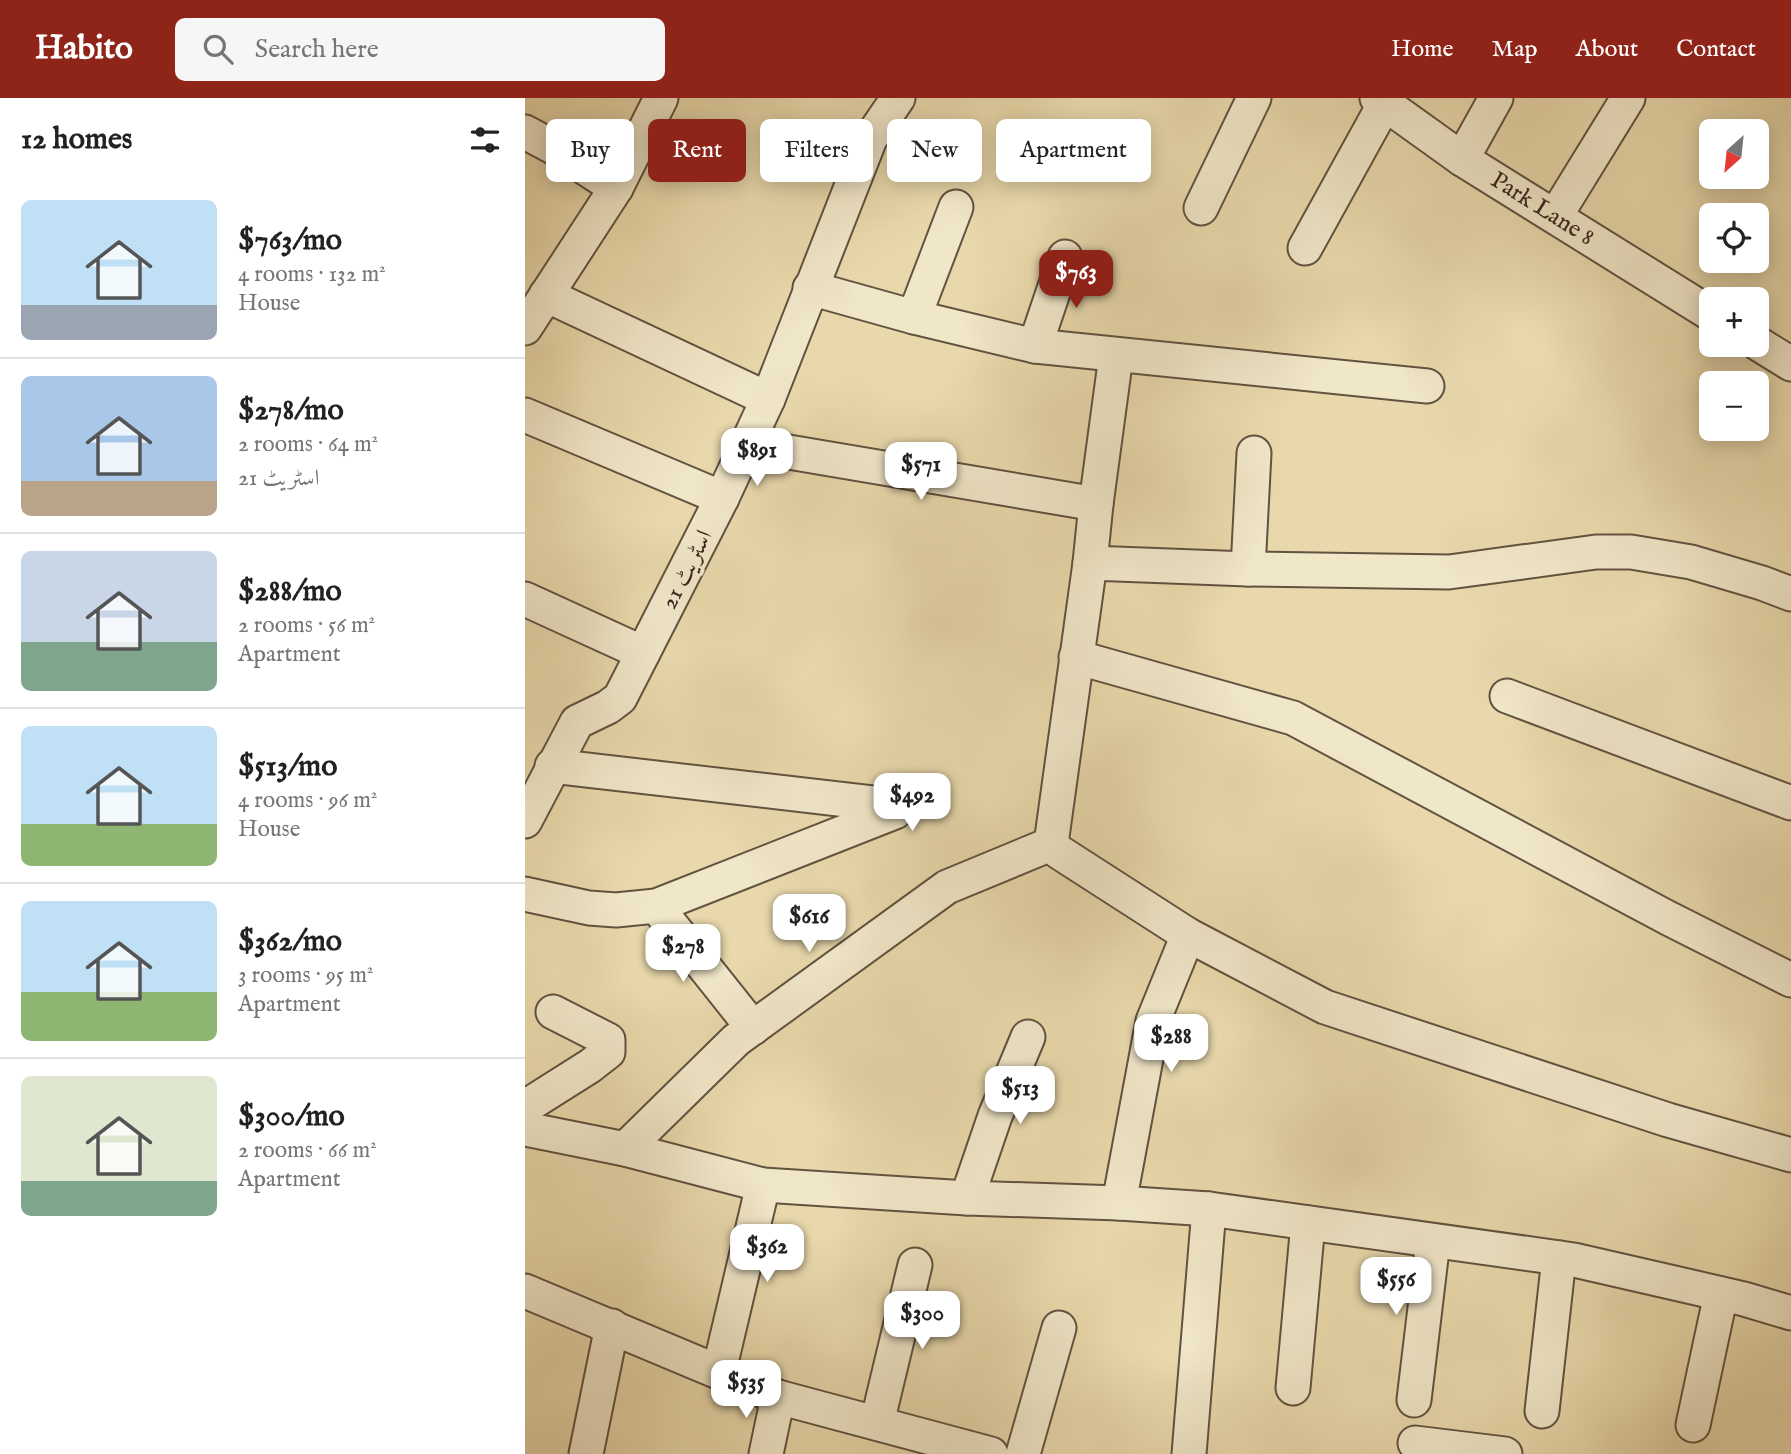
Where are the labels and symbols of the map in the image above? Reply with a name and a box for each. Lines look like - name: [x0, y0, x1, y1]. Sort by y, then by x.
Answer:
- north arrow: [1699, 119, 1769, 189]
- street label: Park Lane 8: [1484, 165, 1600, 253]
- pin: $763: [1035, 250, 1117, 310]
- pin: $891: [716, 428, 798, 488]
- pin: $571: [880, 442, 962, 502]
- street label: اسٹریٹ 21: [654, 525, 720, 615]
- pin: $492: [871, 774, 953, 833]
- pin: $616: [768, 894, 850, 954]
- pin: $278: [642, 924, 724, 984]
- pin: $288: [1130, 1014, 1212, 1074]
- pin: $513: [979, 1066, 1061, 1126]
- pin: $362: [726, 1224, 808, 1284]
- pin: $556: [1355, 1258, 1437, 1317]
- pin: $300: [881, 1292, 963, 1351]
- pin: $535: [705, 1360, 787, 1420]

